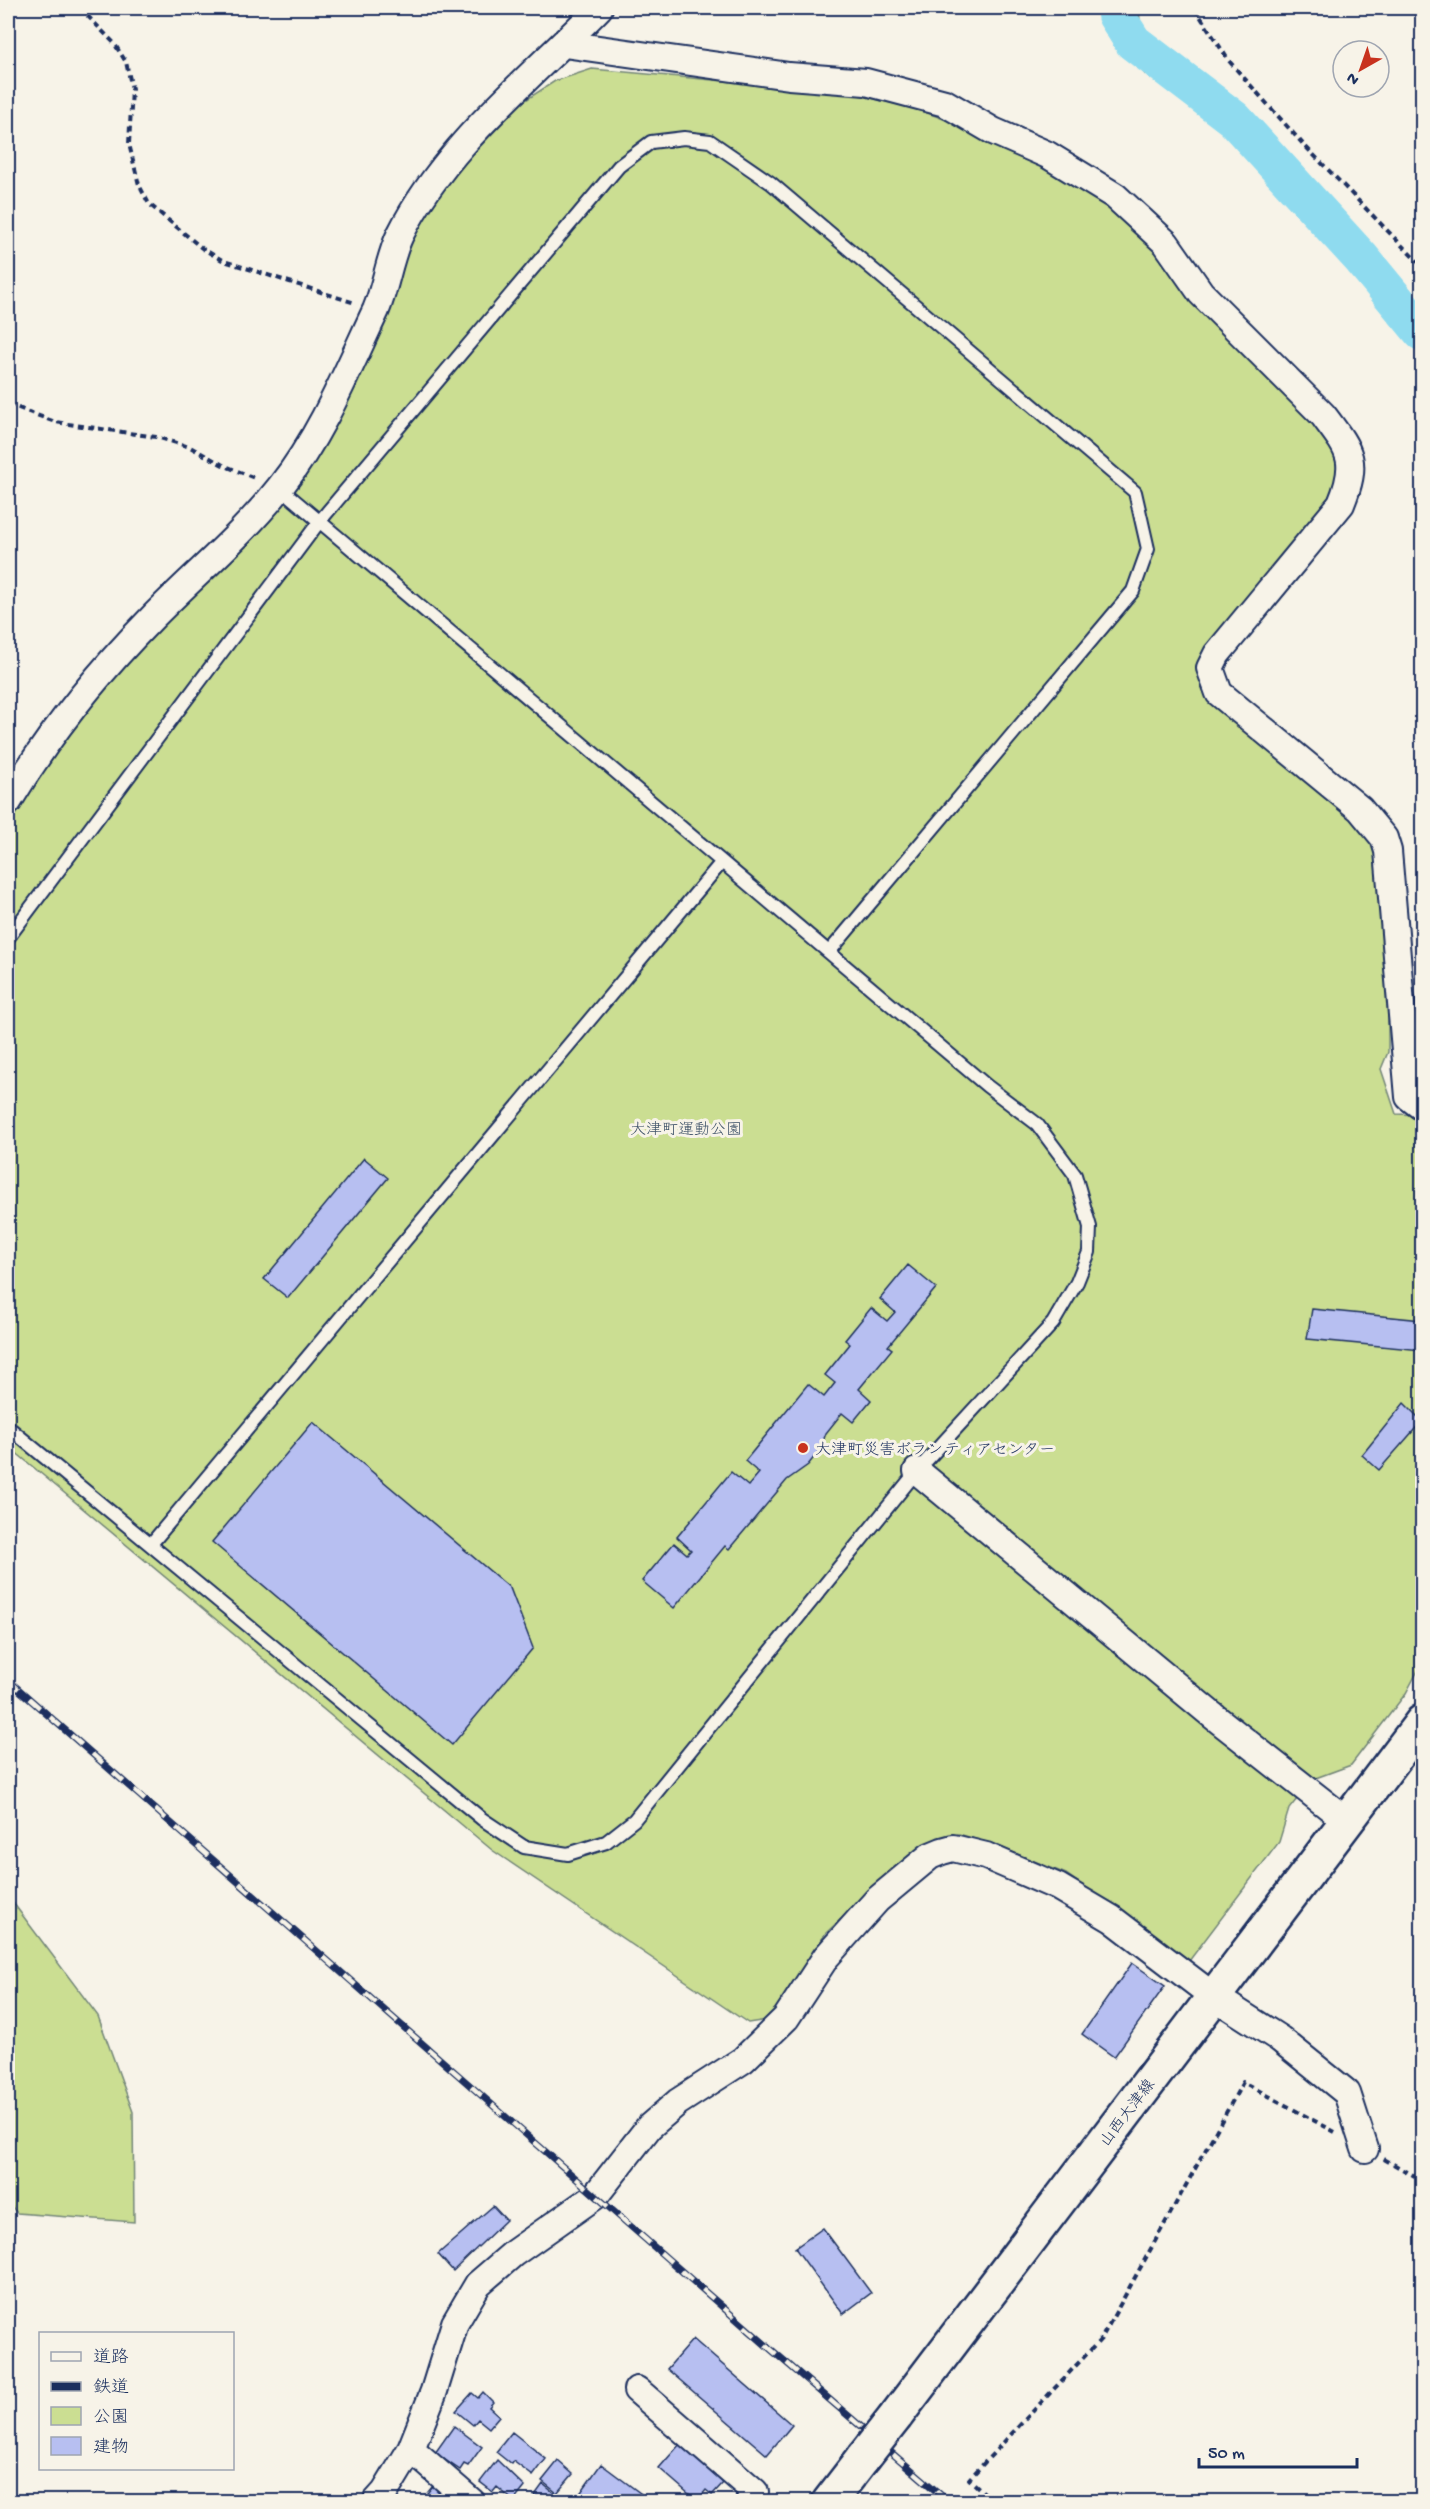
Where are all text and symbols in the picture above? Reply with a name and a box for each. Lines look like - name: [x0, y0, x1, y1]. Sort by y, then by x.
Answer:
- north arrow: [1331, 39, 1391, 99]
- text: N: [1343, 67, 1364, 88]
- park label: 大津町運動公園: [630, 1120, 742, 1141]
- place label: 大津町災害ボランティアセンター: [815, 1440, 1055, 1461]
- marker: 大津町災害ボランティアセンター: [796, 1441, 810, 1455]
- street label: 山西大津線: [1096, 2075, 1160, 2152]
- legend: [39, 2332, 234, 2470]
- text: 道路: [93, 2347, 129, 2369]
- text: 鉄道: [93, 2377, 129, 2399]
- text: 公園: [93, 2408, 129, 2429]
- scale bar: [1199, 2431, 1356, 2469]
- text: 建物: [93, 2437, 129, 2459]
- text: 50 m: [1208, 2444, 1245, 2465]

